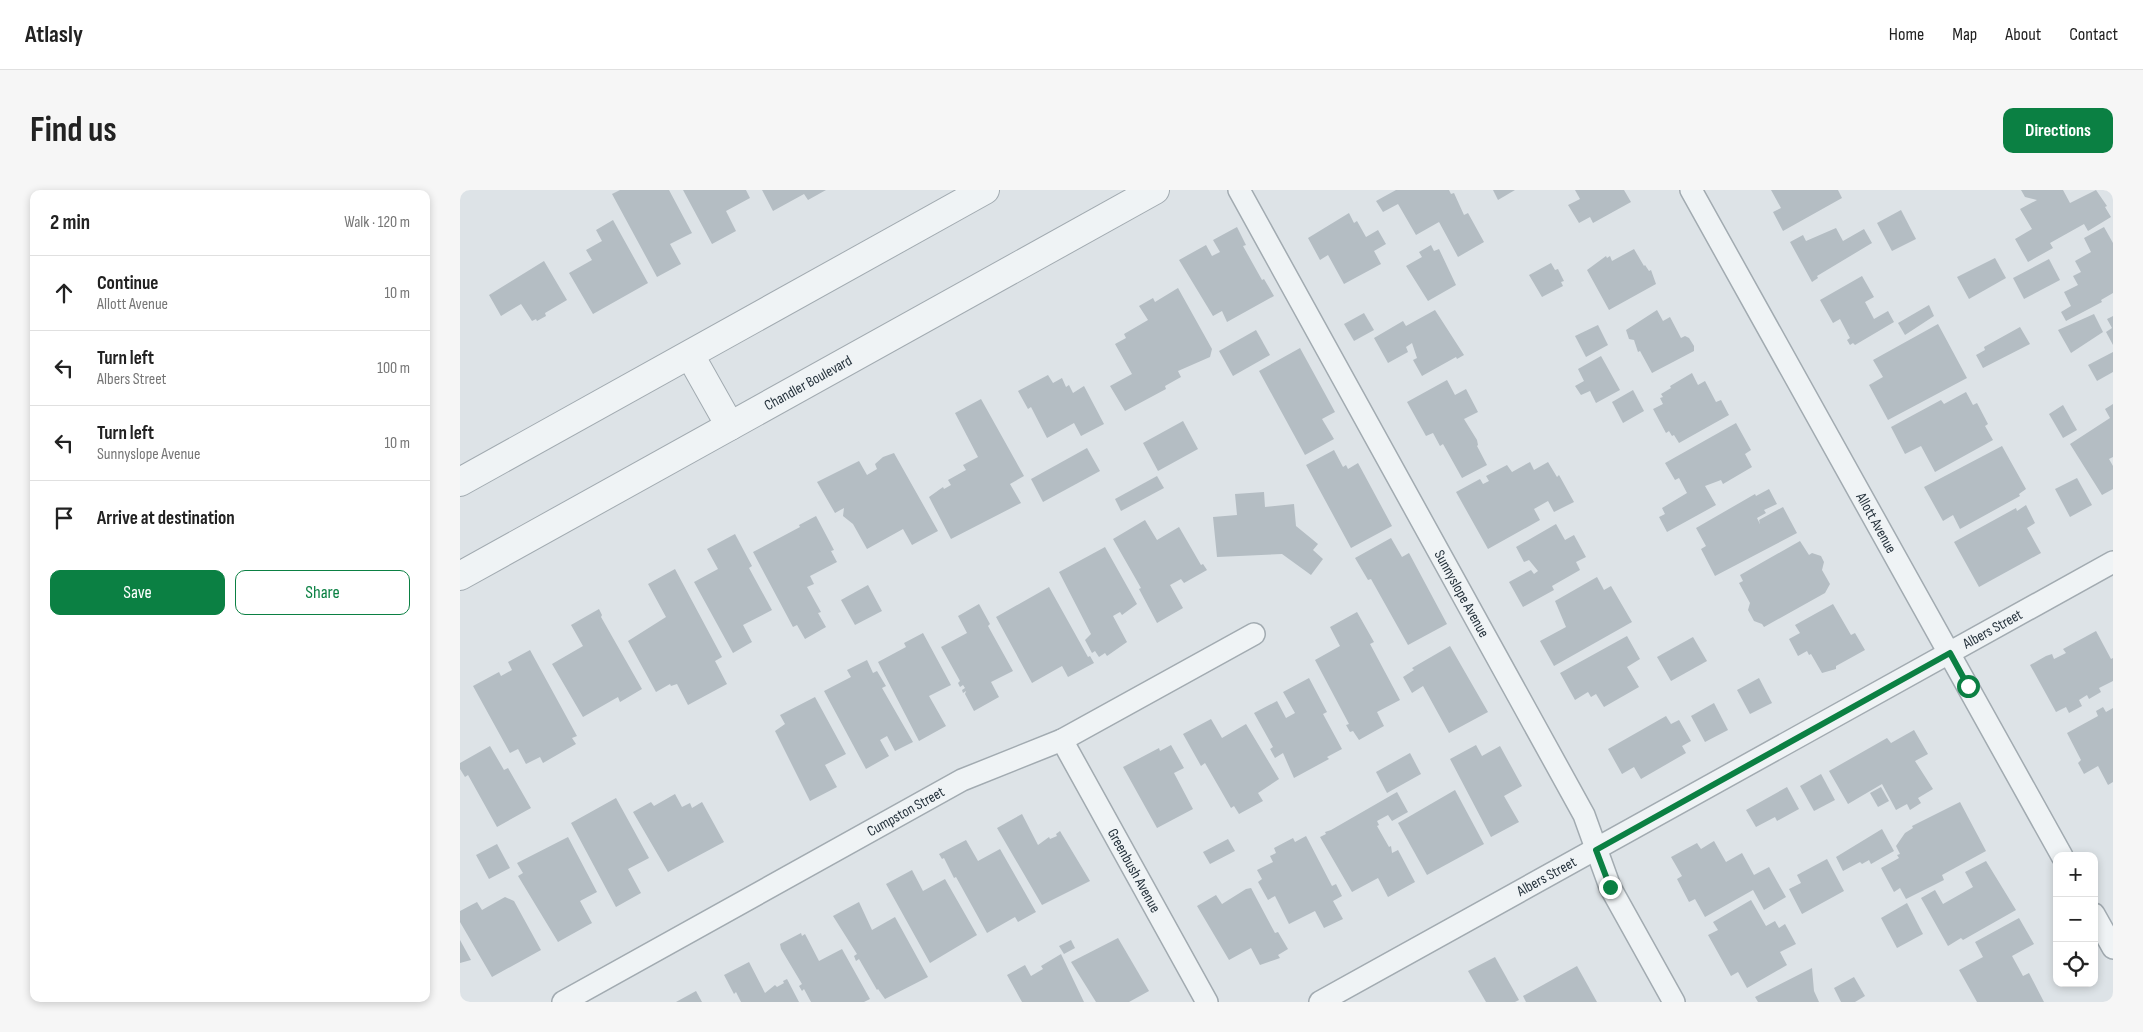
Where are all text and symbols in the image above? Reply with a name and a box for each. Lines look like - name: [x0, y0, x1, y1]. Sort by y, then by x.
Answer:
- text: Atlasly: [25, 20, 83, 49]
- text: Home: [1889, 24, 1924, 45]
- text: Map: [1952, 24, 1977, 45]
- text: About: [2005, 24, 2041, 45]
- text: Contact: [2069, 24, 2118, 45]
- button: Directions: [2003, 108, 2113, 153]
- text: Find us: [30, 109, 117, 152]
- text: 2 min: [50, 210, 90, 235]
- text: Walk · 120 m: [344, 213, 410, 232]
- text: Continue: [97, 272, 158, 295]
- icon: ahead: [50, 279, 78, 307]
- text: 10 m: [384, 284, 410, 303]
- text: Allott Avenue: [97, 295, 168, 314]
- text: Turn left: [97, 347, 154, 370]
- street label: Chandler Boulevard: [761, 351, 855, 415]
- icon: left: [50, 354, 78, 382]
- text: 100 m: [377, 359, 410, 378]
- text: Albers Street: [97, 370, 167, 389]
- text: Turn left: [97, 422, 154, 445]
- icon: left: [50, 429, 78, 457]
- text: 10 m: [384, 434, 410, 453]
- text: Sunnyslope Avenue: [97, 445, 200, 464]
- street label: Allott Avenue: [1851, 488, 1901, 557]
- icon: arrive: [50, 504, 78, 532]
- text: Arrive at destination: [97, 507, 235, 530]
- street label: Sunnyslope Avenue: [1430, 547, 1493, 641]
- button: Save: [50, 570, 225, 615]
- button: Share: [235, 570, 410, 615]
- street label: Albers Street: [1959, 605, 2026, 654]
- route start: [1957, 675, 1980, 698]
- street label: Cumpston Street: [864, 782, 948, 841]
- street label: Greenbush Avenue: [1103, 825, 1165, 916]
- street label: Albers Street: [1513, 852, 1580, 901]
- map controls: [2053, 852, 2098, 987]
- button: +: [2053, 852, 2098, 897]
- route end: [1599, 876, 1622, 899]
- button: −: [2053, 897, 2098, 942]
- button: locate: [2053, 942, 2098, 987]

